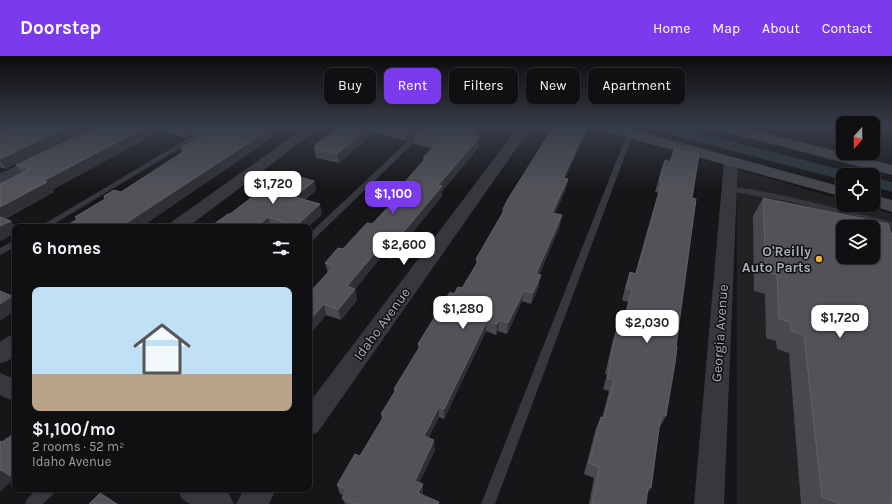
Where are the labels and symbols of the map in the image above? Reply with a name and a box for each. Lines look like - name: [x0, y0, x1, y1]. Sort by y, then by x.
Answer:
- north arrow: [836, 116, 880, 160]
- pin: $1,720: [240, 171, 306, 205]
- pin: $1,100: [360, 181, 426, 215]
- pin: $2,600: [371, 232, 437, 266]
- place label: O'Reilly Auto Parts: [742, 243, 811, 276]
- marker: O'Reilly Auto Parts: [814, 254, 824, 264]
- street label: Idaho Avenue: [350, 284, 414, 364]
- street label: Georgia Avenue: [708, 284, 732, 382]
- pin: $1,280: [430, 296, 496, 330]
- pin: $1,720: [807, 305, 873, 339]
- pin: $2,030: [614, 310, 680, 344]

